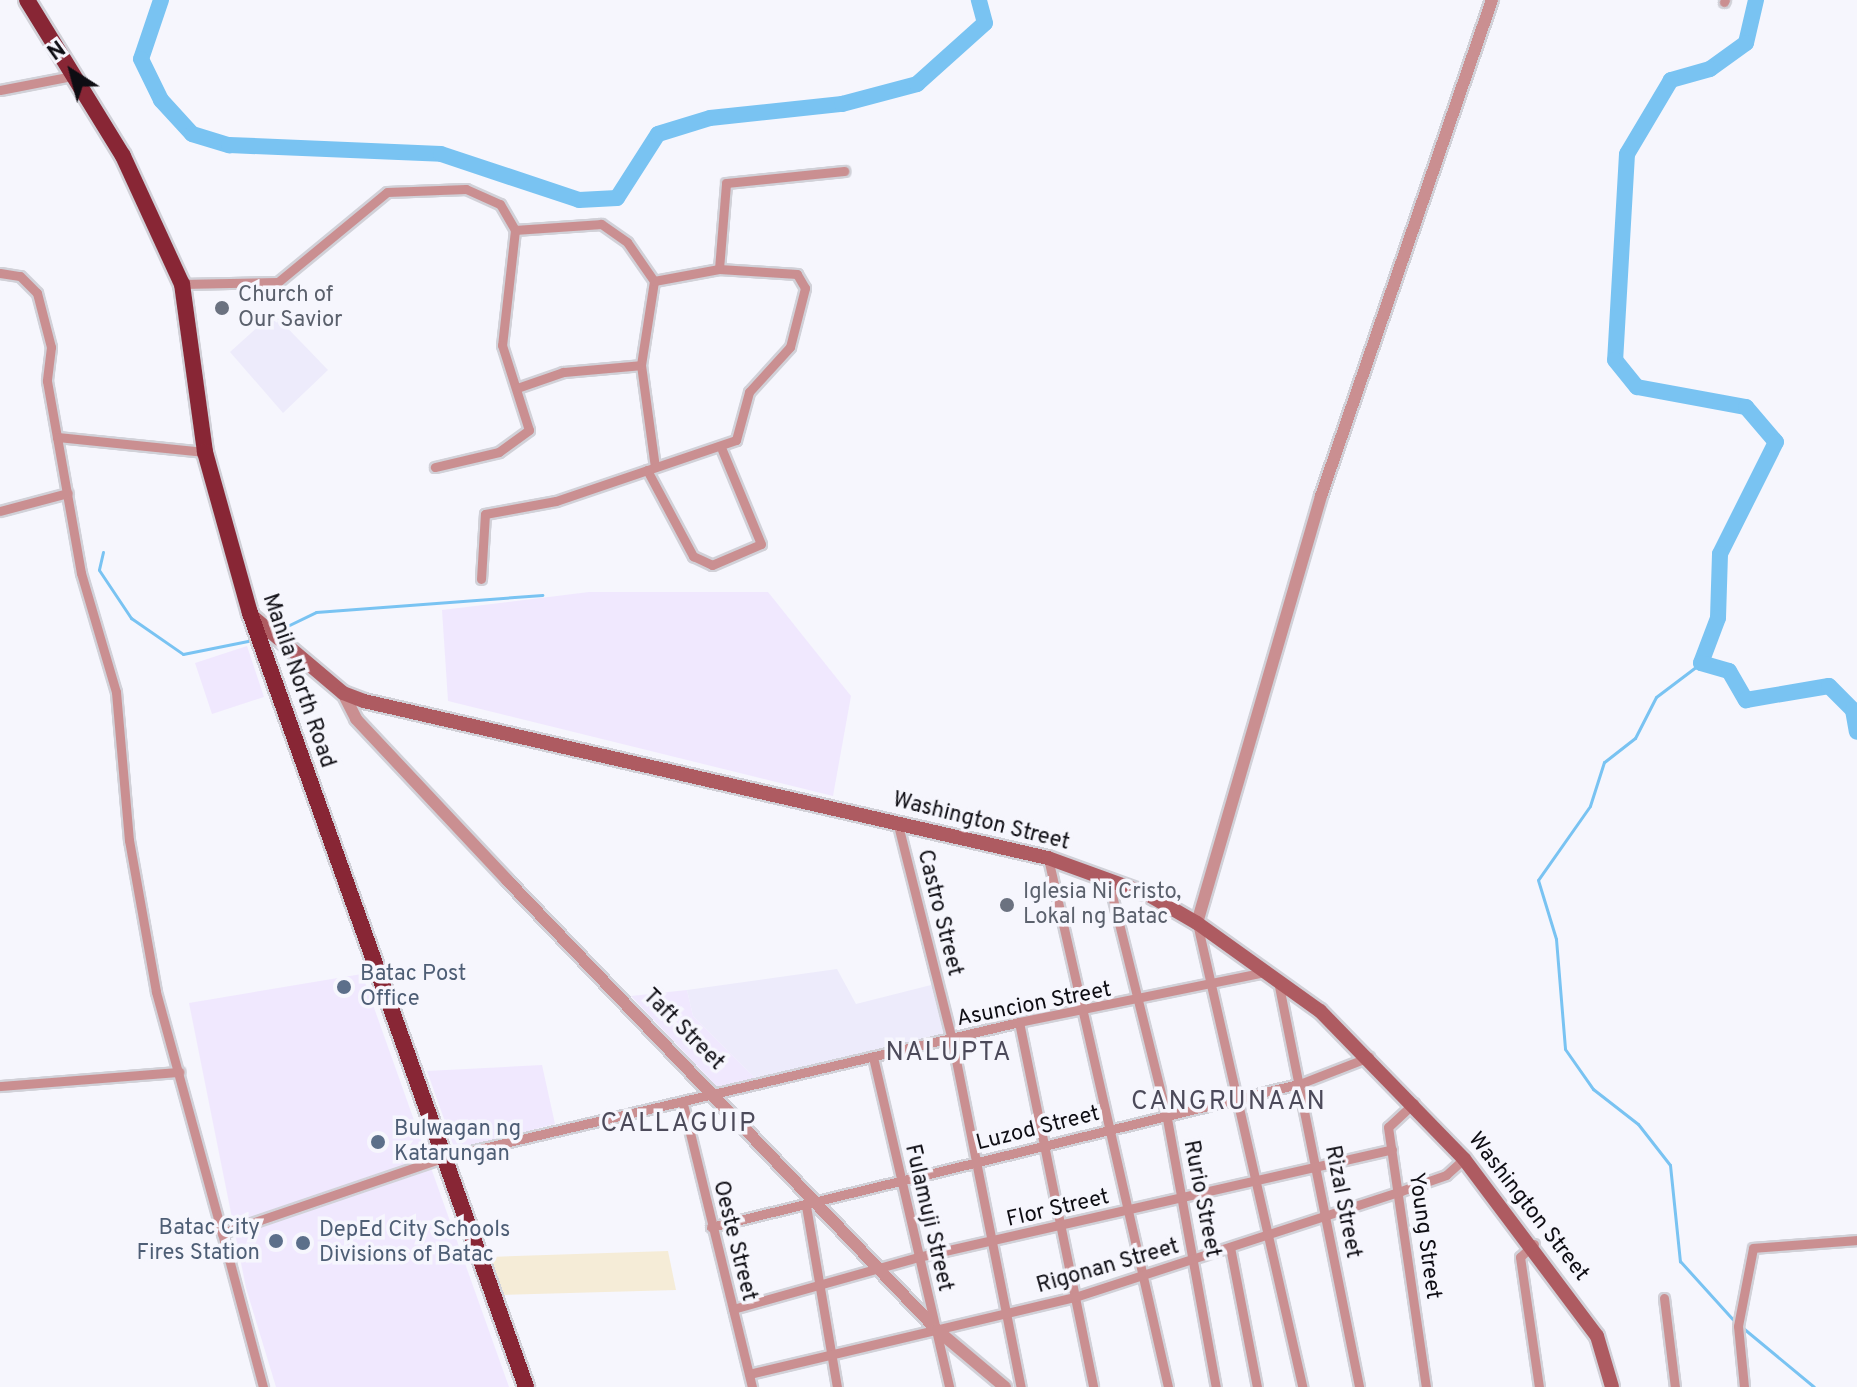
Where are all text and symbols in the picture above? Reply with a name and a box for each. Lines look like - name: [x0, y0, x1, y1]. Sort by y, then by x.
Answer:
- north arrow: [32, 32, 112, 112]
- text: N: [43, 37, 72, 68]
- place label: Church of Our Savior: [238, 282, 343, 334]
- marker: Church of Our Savior: [213, 299, 231, 317]
- street label: Manila North Road: [256, 590, 340, 772]
- street label: Washington Street: [890, 787, 1072, 857]
- street label: Castro Street: [911, 847, 967, 979]
- place label: Iglesia Ni Cristo, Lokal ng Batac: [1023, 879, 1181, 930]
- marker: Iglesia Ni Cristo, Lokal ng Batac: [998, 896, 1016, 914]
- place label: Batac Post Office: [360, 961, 466, 1012]
- street label: Asuncion Street: [954, 977, 1114, 1033]
- marker: Batac Post Office: [335, 978, 353, 996]
- street label: Taft Street: [637, 984, 729, 1076]
- district label: NALUPTA: [885, 1038, 1013, 1070]
- district label: CANGRUNAAN: [1131, 1087, 1327, 1119]
- street label: Luzod Street: [974, 1101, 1102, 1157]
- district label: CALLAGUIP: [601, 1109, 757, 1141]
- place label: Bulwagan ng Katarungan: [394, 1116, 521, 1168]
- street label: Washington Street: [1462, 1127, 1594, 1287]
- marker: Bulwagan ng Katarungan: [369, 1133, 387, 1151]
- street label: Rurio Street: [1177, 1138, 1225, 1260]
- street label: Fulamuji Street: [898, 1142, 958, 1294]
- street label: Rizal Street: [1318, 1143, 1366, 1261]
- street label: Young Street: [1402, 1171, 1446, 1301]
- street label: Oeste Street: [706, 1178, 762, 1304]
- street label: Flor Street: [1004, 1184, 1112, 1234]
- place label: Batac City Fires Station: [137, 1215, 260, 1266]
- place label: DepEd City Schools Divisions of Batac: [319, 1217, 510, 1268]
- marker: Batac City Fires Station: [267, 1232, 285, 1250]
- marker: DepEd City Schools Divisions of Batac: [294, 1234, 312, 1252]
- street label: Rigonan Street: [1034, 1234, 1182, 1300]

